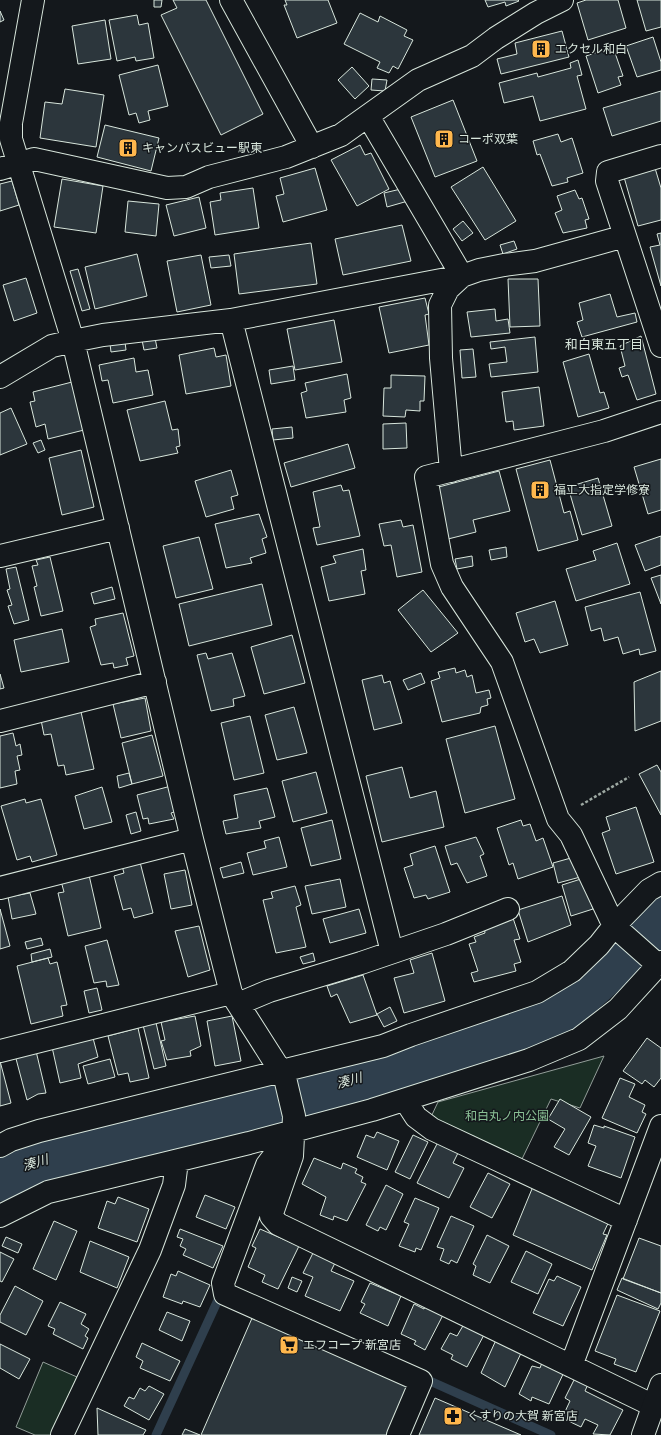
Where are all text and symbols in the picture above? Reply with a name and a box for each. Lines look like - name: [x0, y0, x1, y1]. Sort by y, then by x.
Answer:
- building icon: エクセル和白: [530, 38, 552, 60]
- place label: エクセル和白: [555, 42, 627, 55]
- building icon: コーポ双葉: [433, 128, 455, 150]
- place label: コーポ双葉: [458, 132, 518, 145]
- building icon: キャンパスビュー駅東: [117, 137, 139, 159]
- place label: キャンパスビュー駅東: [142, 141, 262, 154]
- district label: 和白東五丁目: [565, 337, 643, 351]
- building icon: 福工大指定学修寮: [529, 479, 551, 501]
- place label: 福工大指定学修寮: [554, 483, 650, 496]
- water label: 湊川: [335, 1069, 365, 1090]
- park label: 和白丸ノ内公園: [465, 1109, 549, 1122]
- water label: 湊川: [21, 1151, 51, 1172]
- supermarket icon: エフコープ 新宮店: [278, 1334, 300, 1356]
- place label: エフコープ 新宮店: [303, 1338, 401, 1351]
- pharmacy icon: くすりの大賀 新宮店: [442, 1405, 464, 1427]
- place label: くすりの大賀 新宮店: [467, 1409, 578, 1422]

